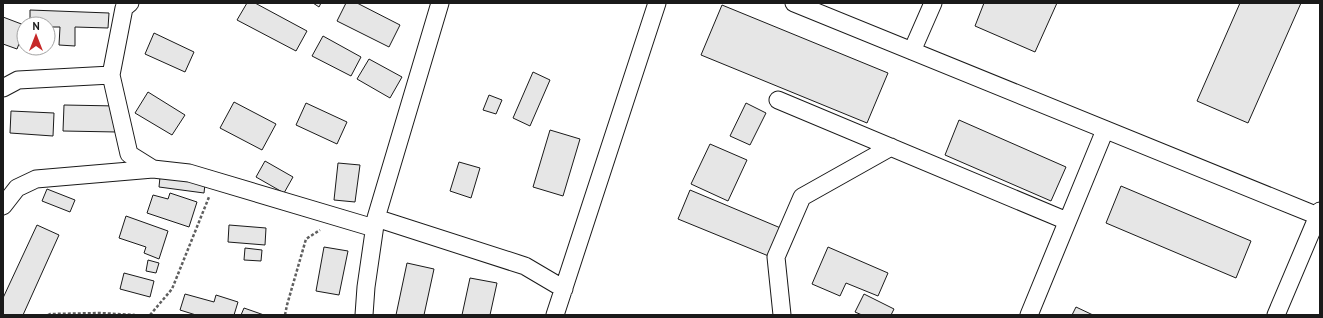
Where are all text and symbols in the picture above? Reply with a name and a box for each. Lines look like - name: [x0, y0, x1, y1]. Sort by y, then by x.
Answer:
- north arrow: [16, 16, 56, 56]
- text: N: [32, 19, 40, 33]

